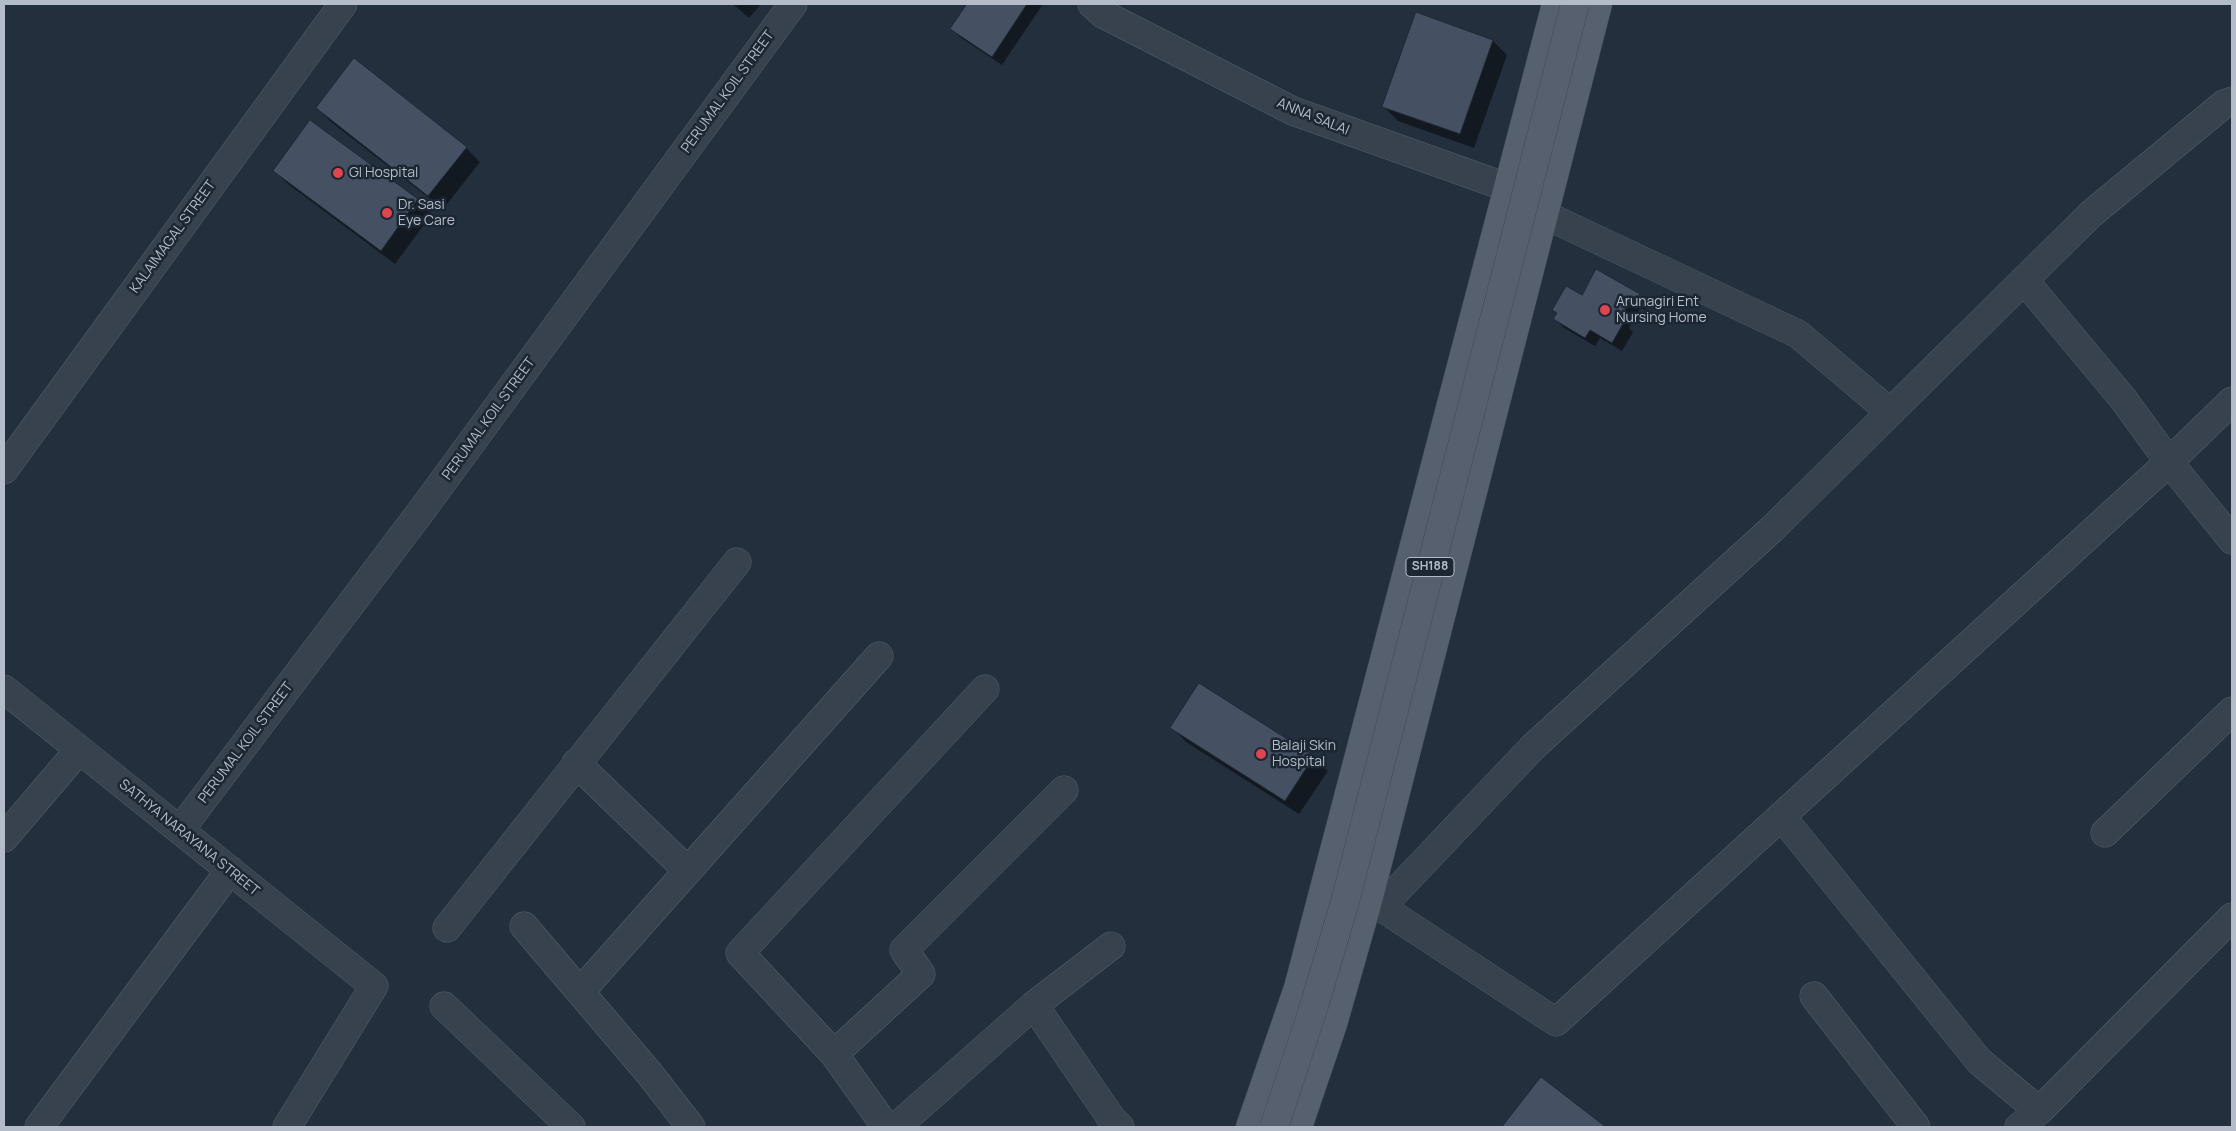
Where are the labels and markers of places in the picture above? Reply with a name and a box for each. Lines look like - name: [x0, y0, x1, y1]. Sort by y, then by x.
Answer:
- place label: Gl Hospital: [349, 165, 418, 181]
- marker: Gl Hospital: [331, 166, 345, 180]
- place label: Dr. Sasi Eye Care: [398, 197, 455, 230]
- marker: Dr. Sasi Eye Care: [380, 206, 394, 220]
- place label: Arunagiri Ent Nursing Home: [1616, 294, 1707, 326]
- marker: Arunagiri Ent Nursing Home: [1598, 303, 1612, 317]
- place label: Balaji Skin Hospital: [1272, 738, 1336, 770]
- marker: Balaji Skin Hospital: [1254, 747, 1268, 761]

